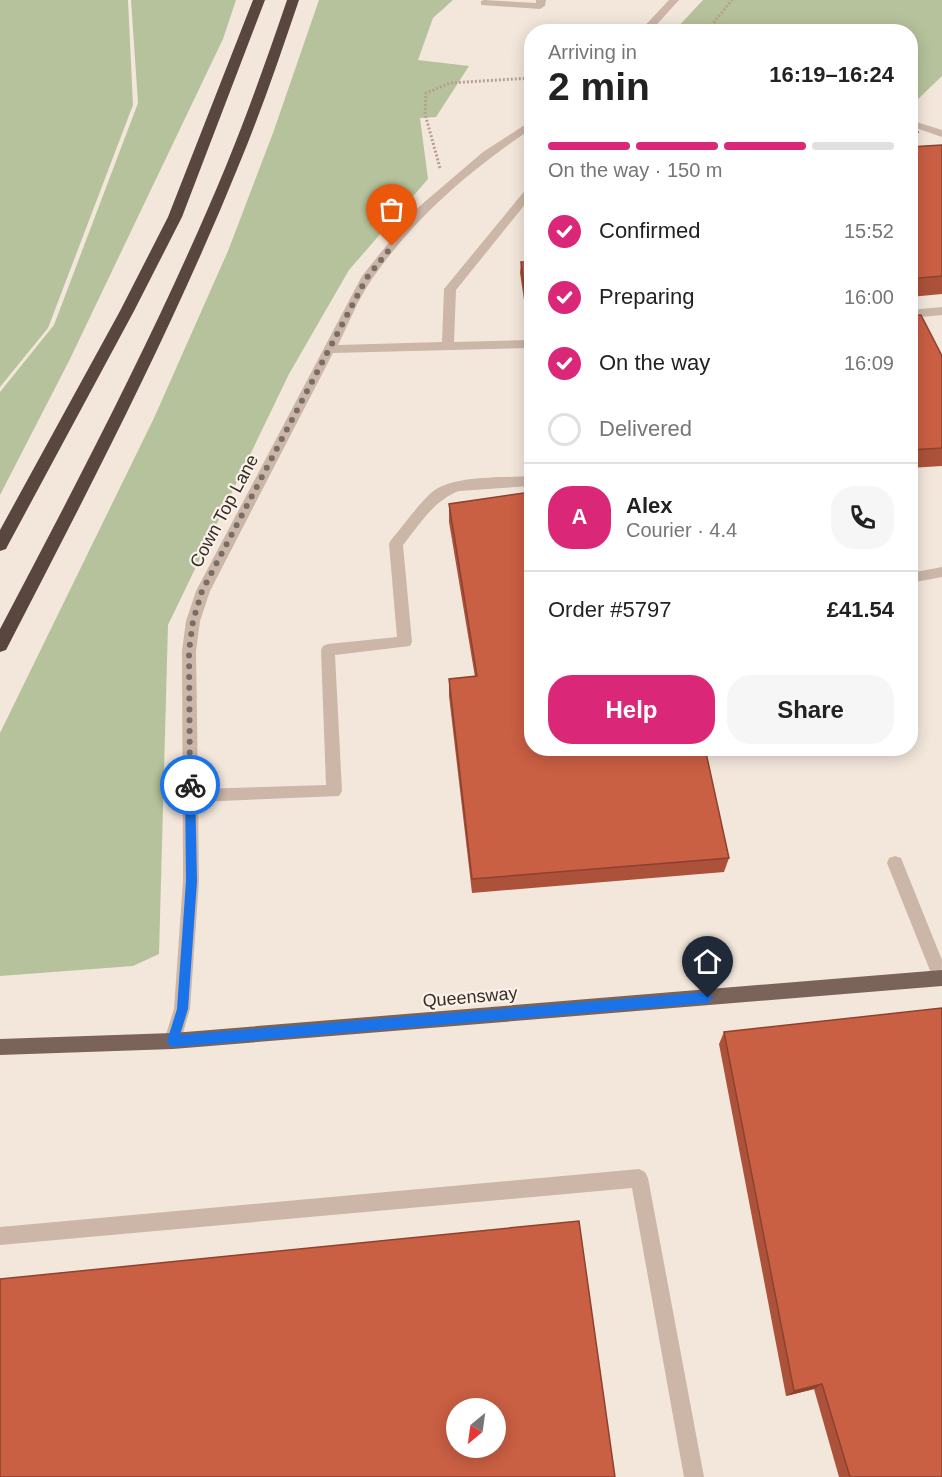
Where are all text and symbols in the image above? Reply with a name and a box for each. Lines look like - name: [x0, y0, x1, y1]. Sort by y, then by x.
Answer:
- text: Arriving in: [548, 41, 637, 63]
- text: 16:19–16:24: [769, 62, 894, 87]
- text: 2 min: [548, 65, 650, 108]
- text: On the way · 150 m: [548, 159, 723, 181]
- pin: [366, 184, 417, 246]
- icon: bag: [375, 193, 408, 226]
- icon: check: [548, 215, 581, 248]
- text: Confirmed: [599, 218, 700, 243]
- text: 15:52: [844, 220, 894, 242]
- icon: check: [548, 281, 581, 314]
- text: Preparing: [599, 284, 694, 309]
- text: 16:00: [844, 286, 894, 308]
- icon: check: [548, 347, 581, 380]
- text: On the way: [599, 350, 710, 375]
- text: 16:09: [844, 352, 894, 374]
- text: Delivered: [599, 416, 692, 441]
- street label: Cown Top Lane: [186, 451, 262, 571]
- button: phone: [831, 486, 894, 549]
- text: Alex: [626, 493, 672, 518]
- text: A: [572, 504, 587, 529]
- text: Courier · 4.4: [626, 519, 737, 541]
- text: Order #5797: [548, 597, 672, 622]
- text: £41.54: [827, 597, 894, 622]
- button: Help: [548, 675, 715, 744]
- button: Share: [727, 675, 894, 744]
- courier: [160, 755, 220, 815]
- icon: bike: [174, 769, 207, 802]
- pin: [682, 936, 733, 998]
- icon: home: [691, 945, 724, 978]
- street label: Queensway: [422, 983, 518, 1011]
- north arrow: [446, 1398, 506, 1458]
- map controls: [446, 1398, 506, 1458]

